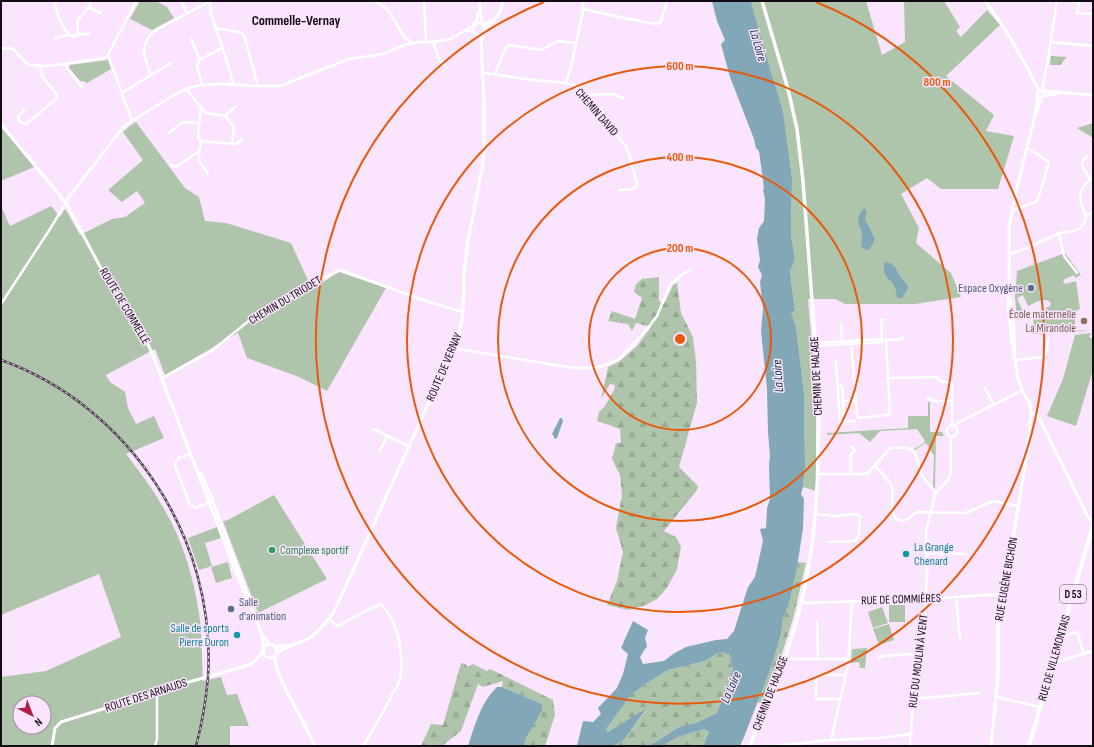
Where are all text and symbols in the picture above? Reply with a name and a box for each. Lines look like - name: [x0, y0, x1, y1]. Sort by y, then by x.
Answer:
- district label: Commelle-Vernay: [252, 12, 341, 29]
- water label: La Loire: [746, 27, 770, 63]
- text: 600 m: [667, 59, 693, 74]
- text: 800 m: [924, 75, 950, 90]
- street label: CHEMIN DAVID: [572, 85, 622, 139]
- text: 400 m: [667, 150, 693, 165]
- text: 200 m: [667, 241, 693, 256]
- street label: ROUTE DE COMMELLE: [96, 265, 153, 347]
- street label: CHEMIN DU TRIODET: [246, 273, 325, 328]
- place label: Espace Oxygène: [958, 281, 1023, 296]
- marker: Espace Oxygène: [1026, 283, 1036, 293]
- place label: École maternelle La Mirandole: [1009, 307, 1076, 336]
- marker: École maternelle La Mirandole: [1079, 316, 1089, 326]
- street label: ROUTE DE VERNAY: [423, 330, 466, 404]
- centre of rings: [673, 332, 687, 346]
- street label: CHEMIN DE HALAGE: [807, 336, 826, 416]
- water label: La Loire: [769, 359, 787, 393]
- street label: RUE EUGÈNE BICHON: [992, 536, 1021, 622]
- place label: La Grange Chenard: [914, 540, 954, 569]
- place label: Complexe sportif: [280, 543, 349, 558]
- marker: Complexe sportif: [267, 545, 277, 555]
- marker: La Grange Chenard: [901, 549, 911, 559]
- road number: D 53: [1060, 585, 1086, 603]
- street label: RUE DE COMMIÈRES: [861, 591, 941, 608]
- place label: Salle d'animation: [239, 595, 286, 624]
- marker: Salle d'animation: [226, 604, 236, 614]
- street label: RUE DU MOULIN À VENT: [905, 613, 932, 709]
- street label: RUE DE VILLEMONTAIS: [1035, 613, 1074, 703]
- place label: Salle de sports Pierre Duron: [171, 621, 229, 650]
- marker: Salle de sports Pierre Duron: [232, 630, 242, 640]
- street label: CHEMIN DE HALAGE: [749, 654, 792, 733]
- water label: La Loire: [717, 669, 745, 706]
- street label: ROUTE DES ARNAUDS: [103, 675, 189, 716]
- north arrow: [12, 695, 52, 735]
- text: N: [32, 715, 45, 729]

